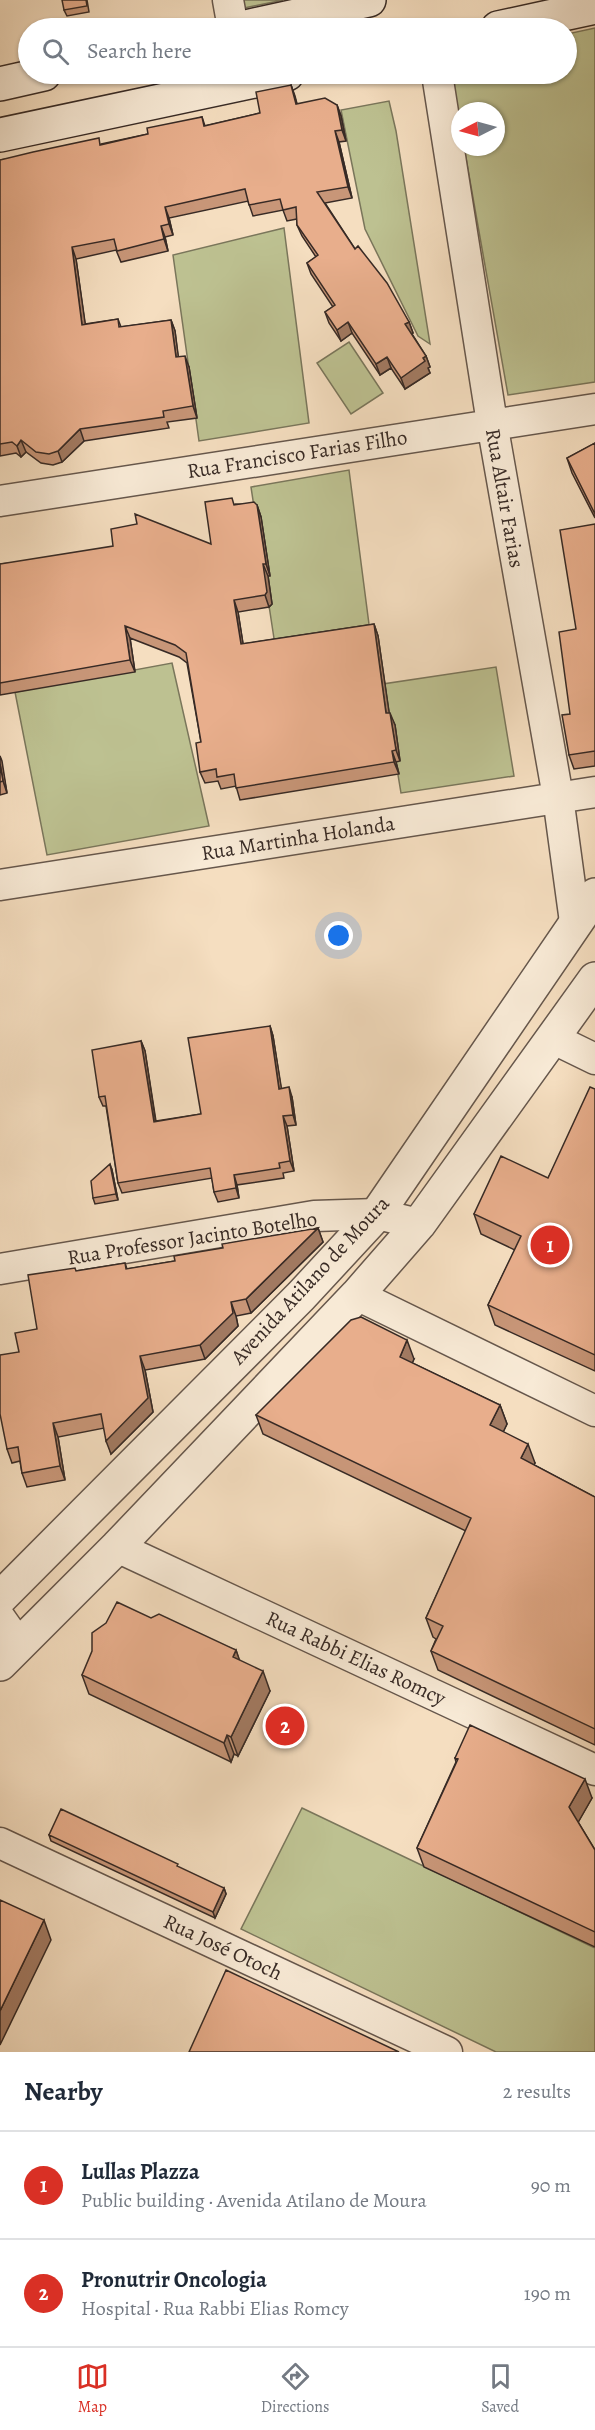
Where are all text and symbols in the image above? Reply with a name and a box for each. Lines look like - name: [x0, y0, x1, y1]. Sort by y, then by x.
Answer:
- search box: [18, 18, 577, 84]
- icon: search: [39, 35, 72, 68]
- text: Search here: [87, 36, 192, 66]
- north arrow: [451, 102, 505, 156]
- street label: Rua Francisco Farias Filho: [185, 423, 409, 485]
- street label: Rua Altair Farias: [479, 426, 531, 570]
- street label: Rua Martinha Holanda: [199, 809, 397, 867]
- your location: [324, 921, 353, 950]
- street label: Avenida Atilano de Moura: [224, 1190, 396, 1371]
- street label: Rua Professor Jacinto Botelho: [65, 1204, 319, 1272]
- pin: 1: [530, 1222, 570, 1268]
- street label: Rua Rabbi Elias Romcy: [262, 1604, 451, 1712]
- pin: 2: [266, 1704, 304, 1748]
- street label: Rua José Otoch: [159, 1907, 287, 1987]
- text: Nearby: [24, 2074, 103, 2109]
- text: 2 results: [503, 2078, 571, 2105]
- text: Lullas Plazza: [81, 2157, 200, 2187]
- text: 1: [40, 2172, 47, 2199]
- text: 90 m: [531, 2172, 571, 2199]
- text: Public building · Avenida Atilano de Moura: [81, 2187, 427, 2214]
- text: Pronutrir Oncologia: [81, 2265, 267, 2295]
- text: 2: [39, 2280, 48, 2307]
- text: 190 m: [524, 2280, 571, 2307]
- text: Hospital · Rua Rabbi Elias Romcy: [81, 2295, 349, 2322]
- tab: Map: [76, 2360, 109, 2418]
- tab: Directions: [261, 2360, 329, 2418]
- tab: Saved: [481, 2360, 519, 2418]

